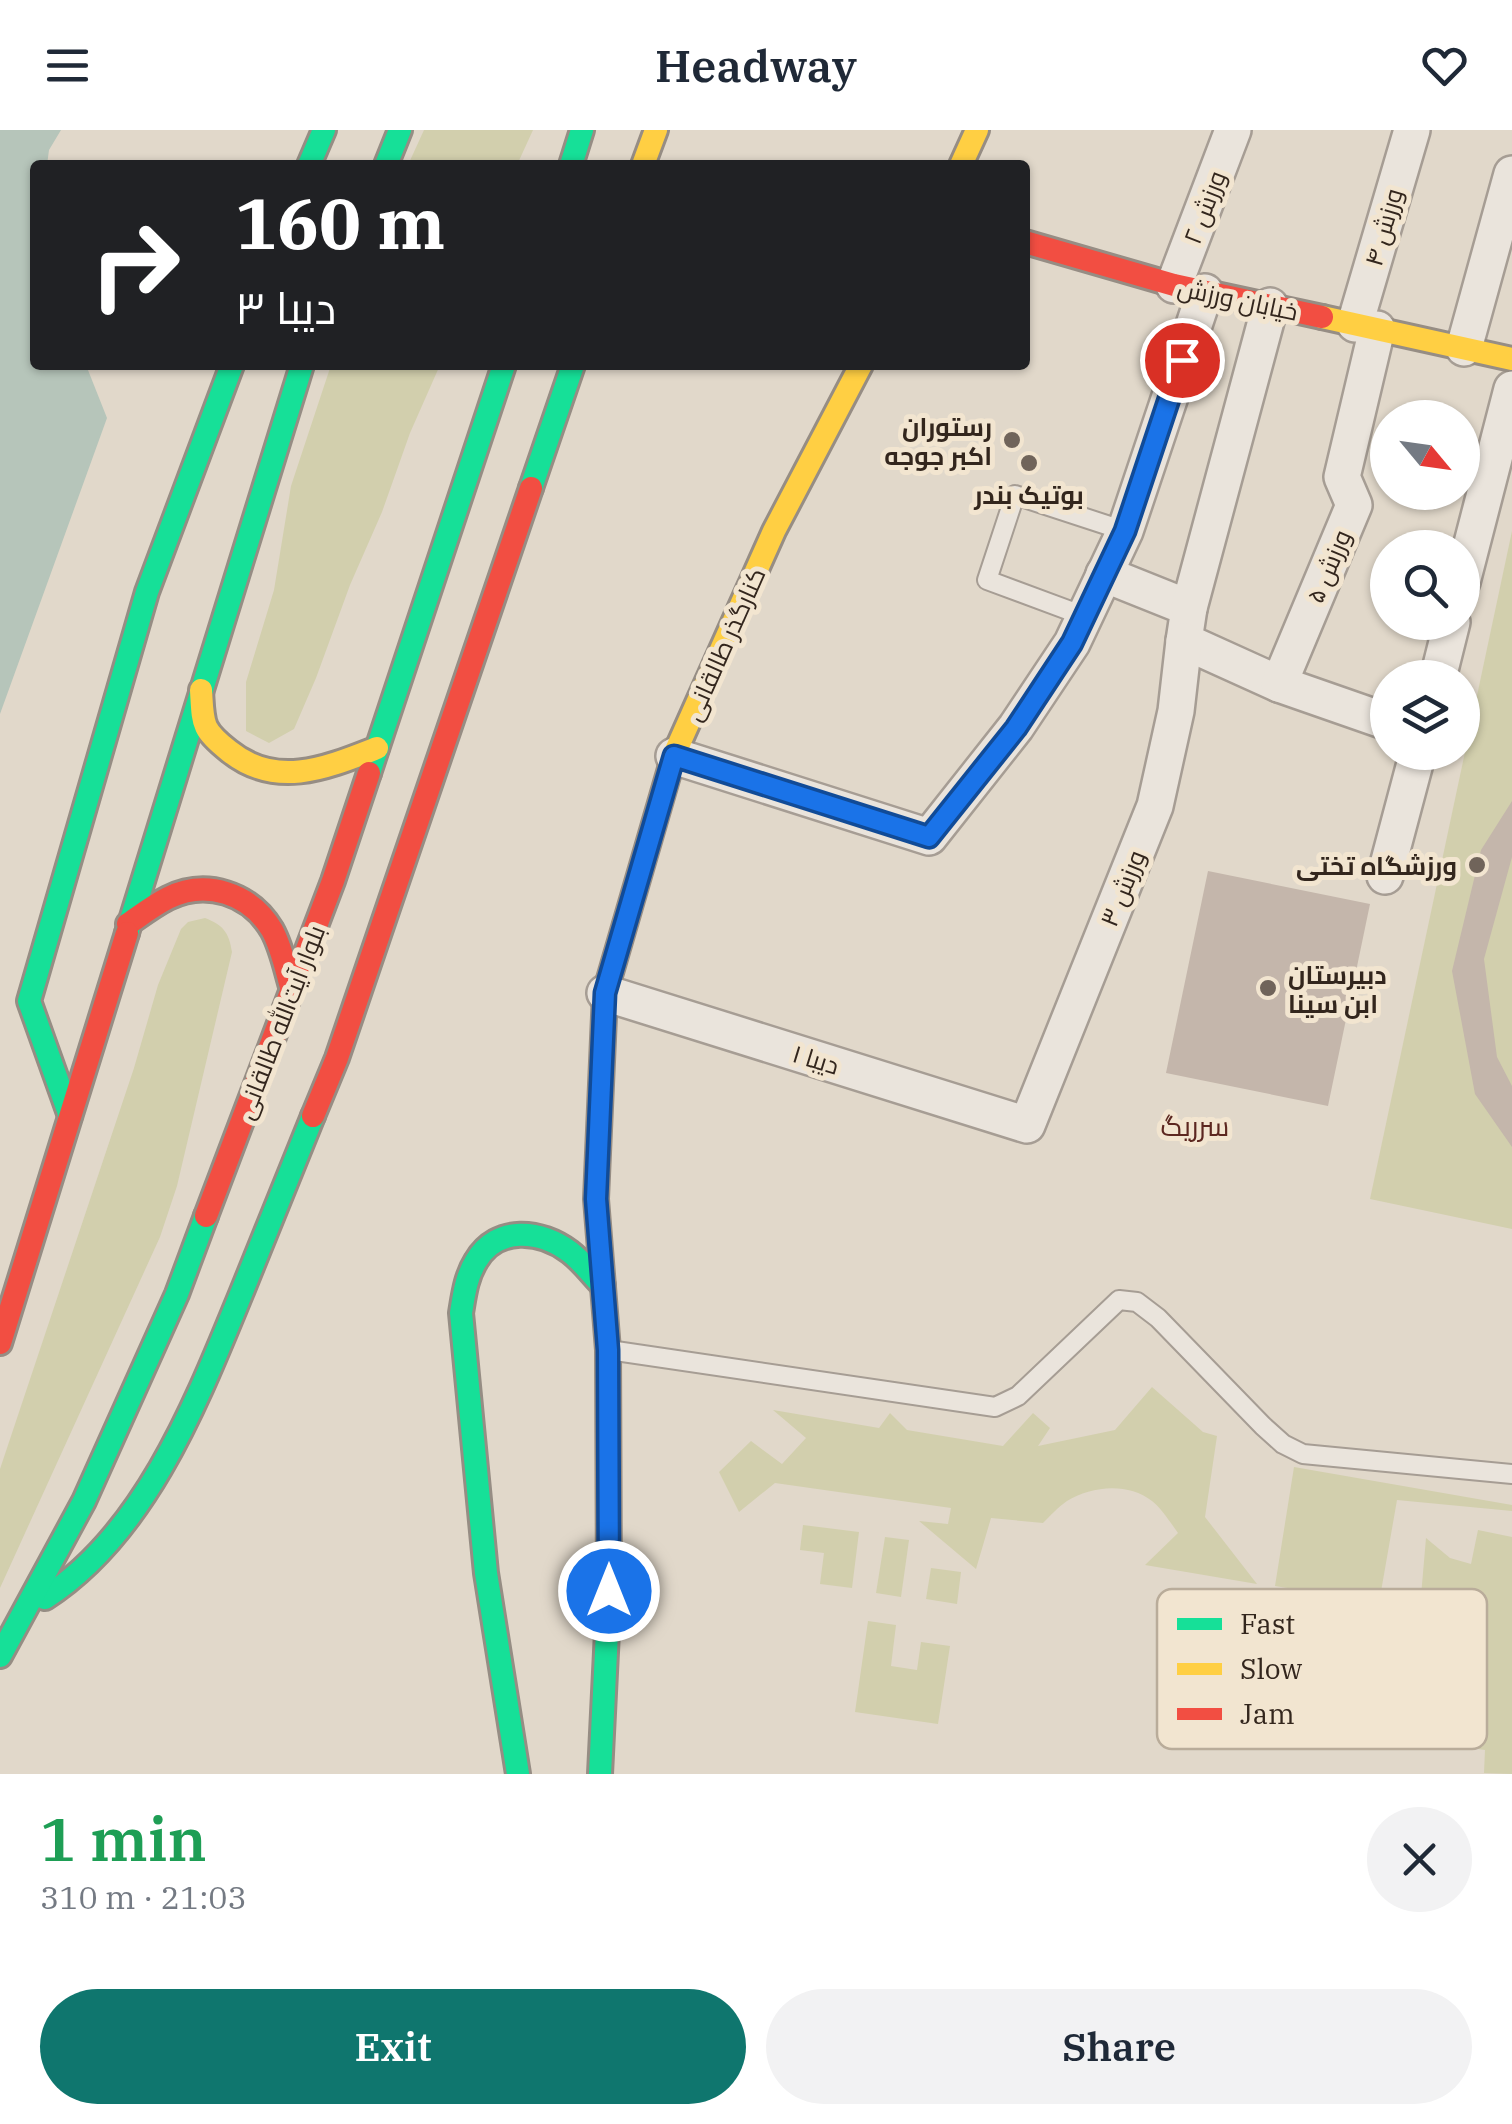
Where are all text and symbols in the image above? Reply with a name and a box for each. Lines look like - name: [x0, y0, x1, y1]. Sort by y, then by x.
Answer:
- text: Headway: [655, 36, 857, 94]
- icon: menu: [40, 38, 95, 93]
- icon: heart: [1417, 38, 1472, 93]
- street label: ورزش ۲: [1175, 166, 1233, 248]
- text: 160 m: [235, 177, 445, 268]
- street label: ورزش ۴: [1356, 184, 1410, 270]
- icon: right: [70, 200, 200, 330]
- street label: خیابان ورزش: [1175, 270, 1301, 328]
- text: دیبا ۳: [235, 278, 336, 336]
- pin: [1140, 318, 1225, 403]
- icon: arrive: [1155, 333, 1210, 388]
- north arrow: [1370, 400, 1480, 510]
- map controls: [1370, 400, 1480, 770]
- place label: رستوران اکبر جوجه: [884, 410, 992, 472]
- marker: رستوران اکبر جوجه: [1001, 429, 1023, 451]
- marker: بوتیک بندر: [1018, 452, 1040, 474]
- place label: بوتیک بندر: [973, 478, 1084, 511]
- street label: ورزش ۵: [1298, 524, 1358, 608]
- button: search: [1370, 530, 1480, 640]
- street label: کنارگذر طالقانی: [675, 562, 773, 726]
- button: layers: [1370, 660, 1480, 770]
- street label: ورزش ۳: [1092, 845, 1152, 931]
- place label: ورزشگاه تختی: [1296, 849, 1457, 882]
- marker: ورزشگاه تختی: [1466, 854, 1488, 876]
- street label: بلوار آیت‌الله طالقانی: [228, 920, 332, 1124]
- place label: دبیرستان ابن سینا: [1288, 958, 1387, 1020]
- marker: دبیرستان ابن سینا: [1257, 977, 1279, 999]
- street label: دیبا ۱: [789, 1036, 843, 1082]
- district label: سرریگ: [1161, 1107, 1229, 1144]
- position arrow: [557, 1539, 661, 1643]
- legend: [1157, 1589, 1487, 1749]
- text: Fast: [1240, 1605, 1295, 1642]
- text: Slow: [1240, 1650, 1302, 1687]
- text: Jam: [1240, 1695, 1295, 1732]
- text: 1 min: [40, 1799, 207, 1878]
- button: close: [1367, 1807, 1472, 1912]
- text: 310 m · 21:03: [40, 1876, 247, 1918]
- button: Exit: [40, 1989, 746, 2104]
- button: Share: [766, 1989, 1472, 2104]

